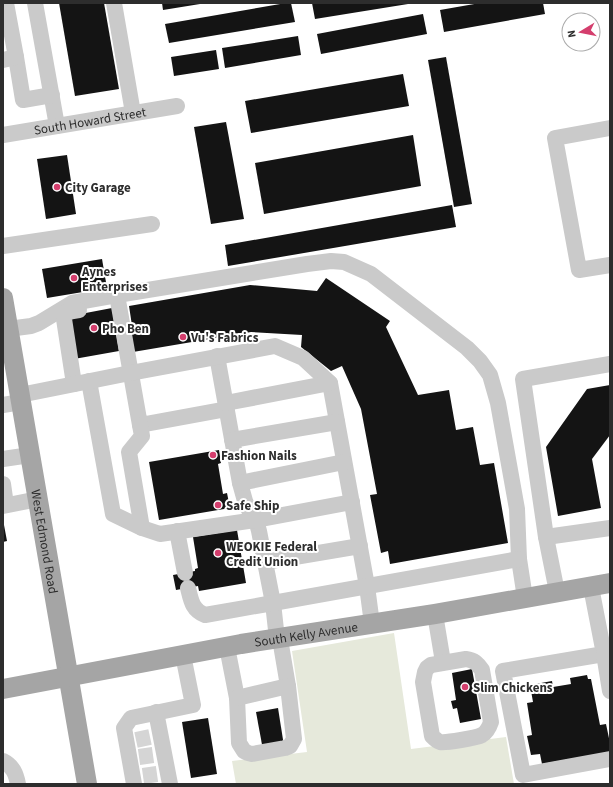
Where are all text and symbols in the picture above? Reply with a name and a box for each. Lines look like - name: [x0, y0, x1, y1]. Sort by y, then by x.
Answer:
- north arrow: [561, 12, 601, 52]
- text: N: [564, 29, 580, 39]
- street label: South Howard Street: [33, 103, 148, 140]
- place label: City Garage: [65, 179, 131, 197]
- marker: City Garage: [52, 182, 62, 192]
- place label: Aynes Enterprises: [81, 263, 148, 296]
- marker: Aynes Enterprises: [69, 273, 79, 283]
- place label: Pho Ben: [102, 320, 149, 338]
- marker: Pho Ben: [89, 323, 99, 333]
- place label: Vu's Fabrics: [190, 329, 259, 347]
- marker: Vu's Fabrics: [178, 332, 188, 342]
- place label: Fashion Nails: [221, 447, 297, 465]
- marker: Fashion Nails: [208, 450, 218, 460]
- street label: West Edmond Road: [26, 488, 62, 595]
- place label: Safe Ship: [226, 497, 279, 515]
- marker: Safe Ship: [213, 500, 223, 510]
- place label: WEOKIE Federal Credit Union: [226, 538, 317, 571]
- marker: WEOKIE Federal Credit Union: [213, 548, 223, 558]
- street label: South Kelly Avenue: [253, 618, 359, 652]
- place label: Slim Chickens: [473, 679, 553, 697]
- marker: Slim Chickens: [460, 682, 470, 692]

